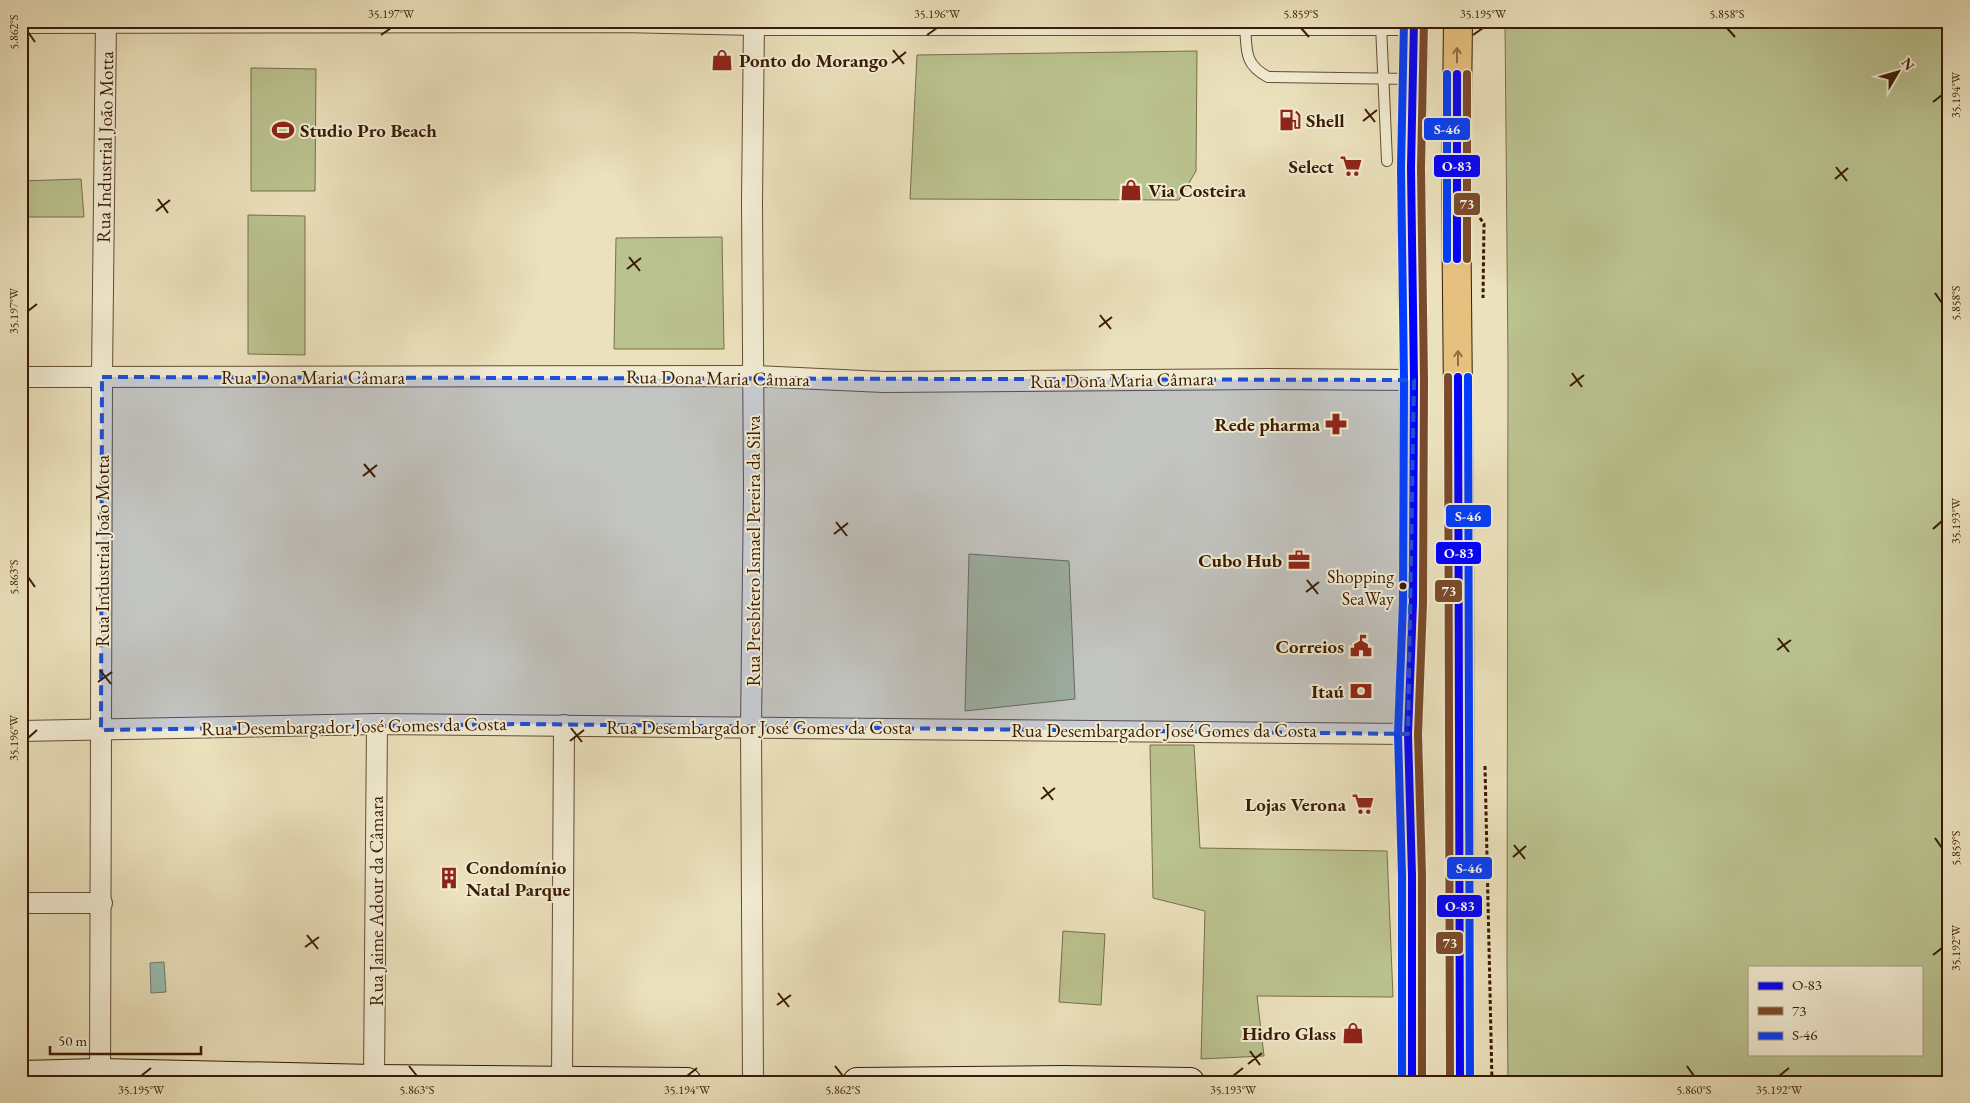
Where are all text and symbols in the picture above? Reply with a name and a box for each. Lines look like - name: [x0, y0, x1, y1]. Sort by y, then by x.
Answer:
- text: 35.197°W: [368, 6, 415, 22]
- text: 35.196°W: [914, 6, 961, 22]
- text: 5.859°S: [1284, 6, 1319, 22]
- text: 35.195°W: [1460, 6, 1507, 22]
- text: 5.858°S: [1710, 6, 1745, 22]
- text: 5.862°S: [6, 14, 22, 49]
- shop icon: Ponto do Morango: [709, 47, 735, 73]
- one-way arrow: [1452, 47, 1462, 64]
- place label: Ponto do Morango: [739, 48, 888, 73]
- north arrow: [1872, 48, 1922, 98]
- street label: Rua Industrial João Motta: [91, 50, 119, 243]
- text: N: [1898, 54, 1919, 75]
- text: 35.194°W: [1948, 71, 1964, 118]
- fuel station icon: Shell: [1277, 107, 1303, 133]
- place label: Shell: [1306, 108, 1345, 133]
- sports icon: Studio Pro Beach: [270, 117, 296, 143]
- line badge: S-46: [1423, 117, 1471, 141]
- place label: Studio Pro Beach: [300, 118, 437, 143]
- text: S-46: [1434, 120, 1461, 138]
- supermarket icon: Select: [1338, 153, 1364, 179]
- place label: Select: [1289, 154, 1334, 179]
- line badge: O-83: [1433, 154, 1481, 178]
- text: O-83: [1442, 157, 1472, 175]
- shop icon: Via Costeira: [1118, 177, 1144, 203]
- place label: Via Costeira: [1148, 178, 1247, 203]
- line badge: 73: [1453, 192, 1481, 216]
- text: 73: [1460, 195, 1474, 213]
- text: 5.858°S: [1948, 285, 1964, 320]
- text: 35.197°W: [6, 287, 22, 334]
- one-way arrow: [1453, 350, 1463, 366]
- street label: Rua Dona Maria Câmara: [626, 364, 811, 392]
- street label: Rua Dona Maria Câmara: [221, 365, 405, 390]
- street label: Rua Dona Maria Câmara: [1030, 366, 1215, 394]
- pharmacy icon: Rede pharma: [1323, 411, 1349, 437]
- place label: Rede pharma: [1214, 412, 1321, 437]
- street label: Rua Presbítero Ismael Pereira da Silva: [741, 415, 766, 687]
- street label: Rua Industrial João Motta: [90, 455, 115, 647]
- text: 35.193°W: [1948, 497, 1964, 544]
- line badge: S-46: [1445, 504, 1492, 528]
- text: S-46: [1455, 507, 1482, 525]
- line badge: O-83: [1435, 541, 1482, 565]
- text: O-83: [1444, 544, 1474, 562]
- office icon: Cubo Hub: [1286, 547, 1312, 573]
- place label: Cubo Hub: [1198, 548, 1282, 573]
- text: 5.863°S: [6, 559, 22, 594]
- place label: Shopping SeaWay: [1327, 565, 1394, 610]
- line badge: 73: [1434, 579, 1463, 603]
- marker: Shopping SeaWay: [1398, 581, 1408, 591]
- text: 73: [1442, 582, 1456, 600]
- public building icon: Correios: [1348, 633, 1374, 659]
- place label: Correios: [1276, 634, 1344, 659]
- bank icon: Itaú: [1348, 678, 1374, 704]
- place label: Itaú: [1311, 679, 1345, 704]
- street label: Rua Desembargador José Gomes da Costa: [201, 711, 507, 741]
- text: 35.196°W: [6, 714, 22, 761]
- street label: Rua Desembargador José Gomes da Costa: [606, 715, 912, 740]
- street label: Rua Desembargador José Gomes da Costa: [1011, 718, 1317, 743]
- supermarket icon: Lojas Verona: [1350, 791, 1376, 817]
- place label: Lojas Verona: [1245, 792, 1347, 817]
- street label: Rua Jaime Adour da Câmara: [364, 795, 389, 1006]
- text: 5.859°S: [1948, 830, 1964, 865]
- place label: Condomínio Natal Parque: [466, 855, 570, 902]
- line badge: S-46: [1446, 856, 1493, 880]
- text: S-46: [1456, 859, 1483, 877]
- building icon: Condomínio Natal Parque: [436, 865, 462, 891]
- line badge: O-83: [1436, 894, 1483, 918]
- text: O-83: [1445, 897, 1475, 915]
- text: 35.192°W: [1948, 924, 1964, 971]
- line badge: 73: [1435, 931, 1464, 955]
- text: 73: [1443, 934, 1457, 952]
- legend: [1748, 966, 1922, 1056]
- text: O-83: [1792, 975, 1822, 994]
- text: 73: [1792, 1001, 1806, 1020]
- shop icon: Hidro Glass: [1340, 1020, 1366, 1046]
- place label: Hidro Glass: [1242, 1021, 1336, 1046]
- scale bar: [50, 1023, 201, 1055]
- text: S-46: [1792, 1025, 1818, 1044]
- text: 50 m: [58, 1031, 87, 1050]
- text: 35.195°W: [118, 1082, 165, 1098]
- text: 5.863°S: [400, 1082, 435, 1098]
- text: 35.194°W: [664, 1082, 711, 1098]
- text: 5.862°S: [826, 1082, 861, 1098]
- text: 35.193°W: [1210, 1082, 1257, 1098]
- text: 5.860°S: [1677, 1082, 1712, 1098]
- text: 35.192°W: [1756, 1082, 1803, 1098]

